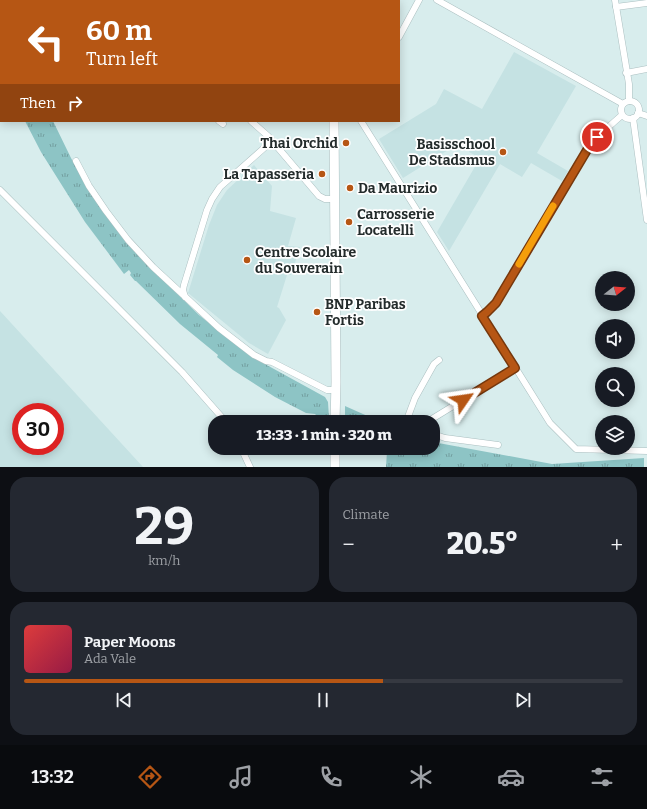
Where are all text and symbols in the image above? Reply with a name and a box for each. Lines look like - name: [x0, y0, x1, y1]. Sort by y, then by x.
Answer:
- text: 60 m: [86, 14, 152, 47]
- icon: left: [20, 16, 72, 68]
- text: Turn left: [86, 48, 158, 70]
- icon: right: [64, 92, 86, 114]
- text: Then: [20, 94, 56, 112]
- pin: [580, 120, 614, 154]
- icon: arrive: [586, 126, 608, 148]
- place label: Thai Orchid: [261, 135, 339, 152]
- place label: Basisschool De Stadsmus: [409, 136, 496, 169]
- marker: Thai Orchid: [341, 138, 351, 148]
- marker: Basisschool De Stadsmus: [498, 147, 508, 157]
- place label: La Tapasseria: [223, 166, 314, 183]
- marker: La Tapasseria: [317, 169, 327, 179]
- place label: Da Maurizio: [358, 180, 437, 197]
- marker: Da Maurizio: [345, 183, 355, 193]
- place label: Carrosserie Locatelli: [357, 206, 435, 239]
- marker: Carrosserie Locatelli: [344, 217, 354, 227]
- place label: Centre Scolaire du Souverain: [255, 244, 357, 277]
- marker: Centre Scolaire du Souverain: [242, 255, 252, 265]
- north arrow: [595, 271, 635, 311]
- map controls: [595, 271, 635, 455]
- place label: BNP Paribas Fortis: [325, 296, 406, 329]
- marker: BNP Paribas Fortis: [312, 307, 322, 317]
- button: sound: [595, 319, 635, 359]
- button: search: [595, 367, 635, 407]
- position arrow: [442, 379, 484, 421]
- speed limit sign: 30: [12, 403, 64, 455]
- button: layers: [595, 415, 635, 455]
- text: 13:33 · 1 min · 320 m: [256, 426, 392, 444]
- text: 29: [134, 495, 194, 558]
- text: Climate: [343, 507, 389, 522]
- text: 20.5°: [447, 526, 518, 562]
- text: −: [343, 531, 355, 558]
- text: +: [610, 531, 623, 558]
- text: km/h: [148, 553, 180, 568]
- text: Paper Moons: [84, 633, 176, 651]
- text: Ada Vale: [84, 651, 136, 666]
- icon: previous: [113, 689, 135, 711]
- icon: pause: [312, 689, 334, 711]
- icon: next: [512, 689, 534, 711]
- icon: directions: [136, 763, 164, 791]
- icon: music: [227, 763, 255, 791]
- icon: phone: [317, 763, 345, 791]
- icon: climate: [407, 763, 435, 791]
- icon: car: [497, 763, 525, 791]
- icon: filters: [588, 763, 616, 791]
- text: 13:32: [31, 766, 74, 788]

